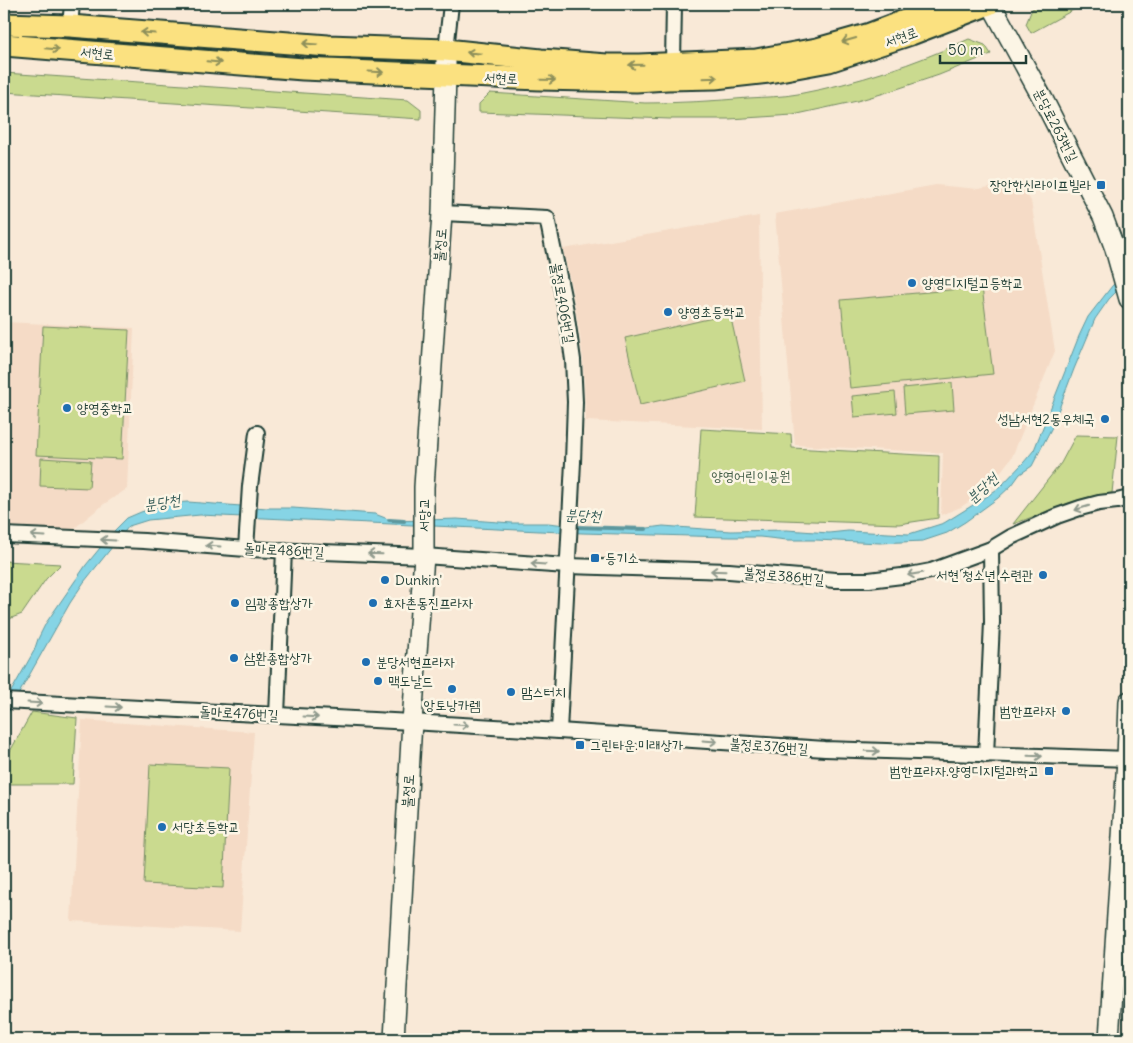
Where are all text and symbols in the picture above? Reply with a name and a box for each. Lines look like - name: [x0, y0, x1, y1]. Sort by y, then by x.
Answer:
- street label: 서현로: [882, 23, 920, 51]
- one-way arrow: [140, 28, 156, 37]
- scale bar: [940, 32, 1027, 64]
- one-way arrow: [841, 35, 857, 45]
- one-way arrow: [302, 40, 318, 49]
- text: 50 m: [948, 40, 983, 59]
- street label: 서현로: [79, 43, 115, 63]
- one-way arrow: [44, 44, 60, 54]
- one-way arrow: [467, 48, 483, 58]
- one-way arrow: [206, 57, 222, 67]
- one-way arrow: [628, 60, 644, 70]
- one-way arrow: [368, 68, 384, 77]
- street label: 서현로: [484, 68, 518, 88]
- one-way arrow: [702, 73, 718, 83]
- one-way arrow: [539, 75, 555, 84]
- street label: 분당로263번길: [1030, 85, 1083, 165]
- place label: 장안한신라이프빌라: [990, 176, 1092, 194]
- marker: 장안한신라이프빌라: [1095, 179, 1107, 191]
- street label: 불정로: [430, 228, 450, 262]
- street label: 불정로406번길: [547, 261, 579, 346]
- place label: 양영디지털고등학교: [922, 274, 1023, 292]
- marker: 양영디지털고등학교: [906, 277, 918, 289]
- place label: 양영초등학교: [678, 303, 746, 321]
- marker: 양영초등학교: [662, 306, 674, 318]
- place label: 양영중학교: [77, 399, 133, 417]
- marker: 양영중학교: [61, 402, 73, 414]
- place label: 성남서현2동우체국: [997, 410, 1095, 428]
- marker: 성남서현2동우체국: [1099, 413, 1111, 425]
- park label: 양영어린이공원: [712, 467, 790, 485]
- water label: 분당천: [962, 467, 1003, 507]
- water label: 분당천: [143, 489, 183, 514]
- street label: 서당교: [415, 498, 433, 532]
- one-way arrow: [1074, 504, 1090, 514]
- water label: 분당천: [565, 505, 603, 525]
- one-way arrow: [30, 532, 46, 541]
- one-way arrow: [101, 535, 117, 544]
- street label: 돌마로486번길: [243, 539, 325, 561]
- one-way arrow: [205, 542, 221, 551]
- place label: 등기소: [605, 549, 639, 567]
- one-way arrow: [367, 550, 383, 559]
- marker: 등기소: [589, 552, 601, 564]
- one-way arrow: [531, 559, 547, 568]
- street label: 불정로386번길: [743, 564, 826, 589]
- one-way arrow: [711, 566, 727, 576]
- place label: 서현 청소년 수련관: [936, 566, 1033, 584]
- marker: 서현 청소년 수련관: [1037, 569, 1049, 581]
- one-way arrow: [907, 570, 923, 580]
- place label: Dunkin': [395, 571, 442, 589]
- marker: Dunkin': [379, 574, 391, 586]
- place label: 임광종합상가: [245, 594, 313, 612]
- place label: 효자촌동진프라자: [383, 594, 474, 612]
- marker: 임광종합상가: [229, 597, 241, 609]
- marker: 효자촌동진프라자: [367, 597, 379, 609]
- place label: 삼환종합상가: [244, 649, 312, 667]
- marker: 삼환종합상가: [228, 652, 240, 664]
- place label: 분당서현프라자: [376, 653, 456, 671]
- marker: 분당서현프라자: [360, 656, 372, 668]
- place label: 맥도날드: [388, 672, 433, 690]
- marker: 맥도날드: [372, 675, 384, 687]
- marker: 앙토낭카렘: [446, 683, 458, 695]
- place label: 맘스터치: [521, 683, 566, 701]
- marker: 맘스터치: [505, 686, 517, 698]
- place label: 앙토낭카렘: [424, 696, 480, 714]
- one-way arrow: [26, 698, 42, 707]
- one-way arrow: [106, 702, 122, 711]
- street label: 돌마로476번길: [199, 702, 280, 724]
- place label: 범한프라자: [1000, 702, 1057, 720]
- marker: 범한프라자: [1060, 705, 1072, 717]
- one-way arrow: [303, 713, 319, 722]
- one-way arrow: [452, 721, 468, 730]
- street label: 불정로376번길: [729, 734, 810, 758]
- place label: 그린타운.미래상가: [590, 736, 684, 754]
- one-way arrow: [702, 737, 718, 746]
- marker: 그린타운.미래상가: [574, 739, 586, 751]
- one-way arrow: [864, 746, 880, 756]
- one-way arrow: [1026, 752, 1042, 761]
- place label: 범한프라자.양영디지털과학고: [890, 762, 1039, 780]
- marker: 범한프라자.양영디지털과학고: [1043, 765, 1055, 777]
- street label: 불정로: [398, 774, 418, 808]
- place label: 서당초등학교: [172, 818, 240, 836]
- marker: 서당초등학교: [156, 821, 168, 833]

